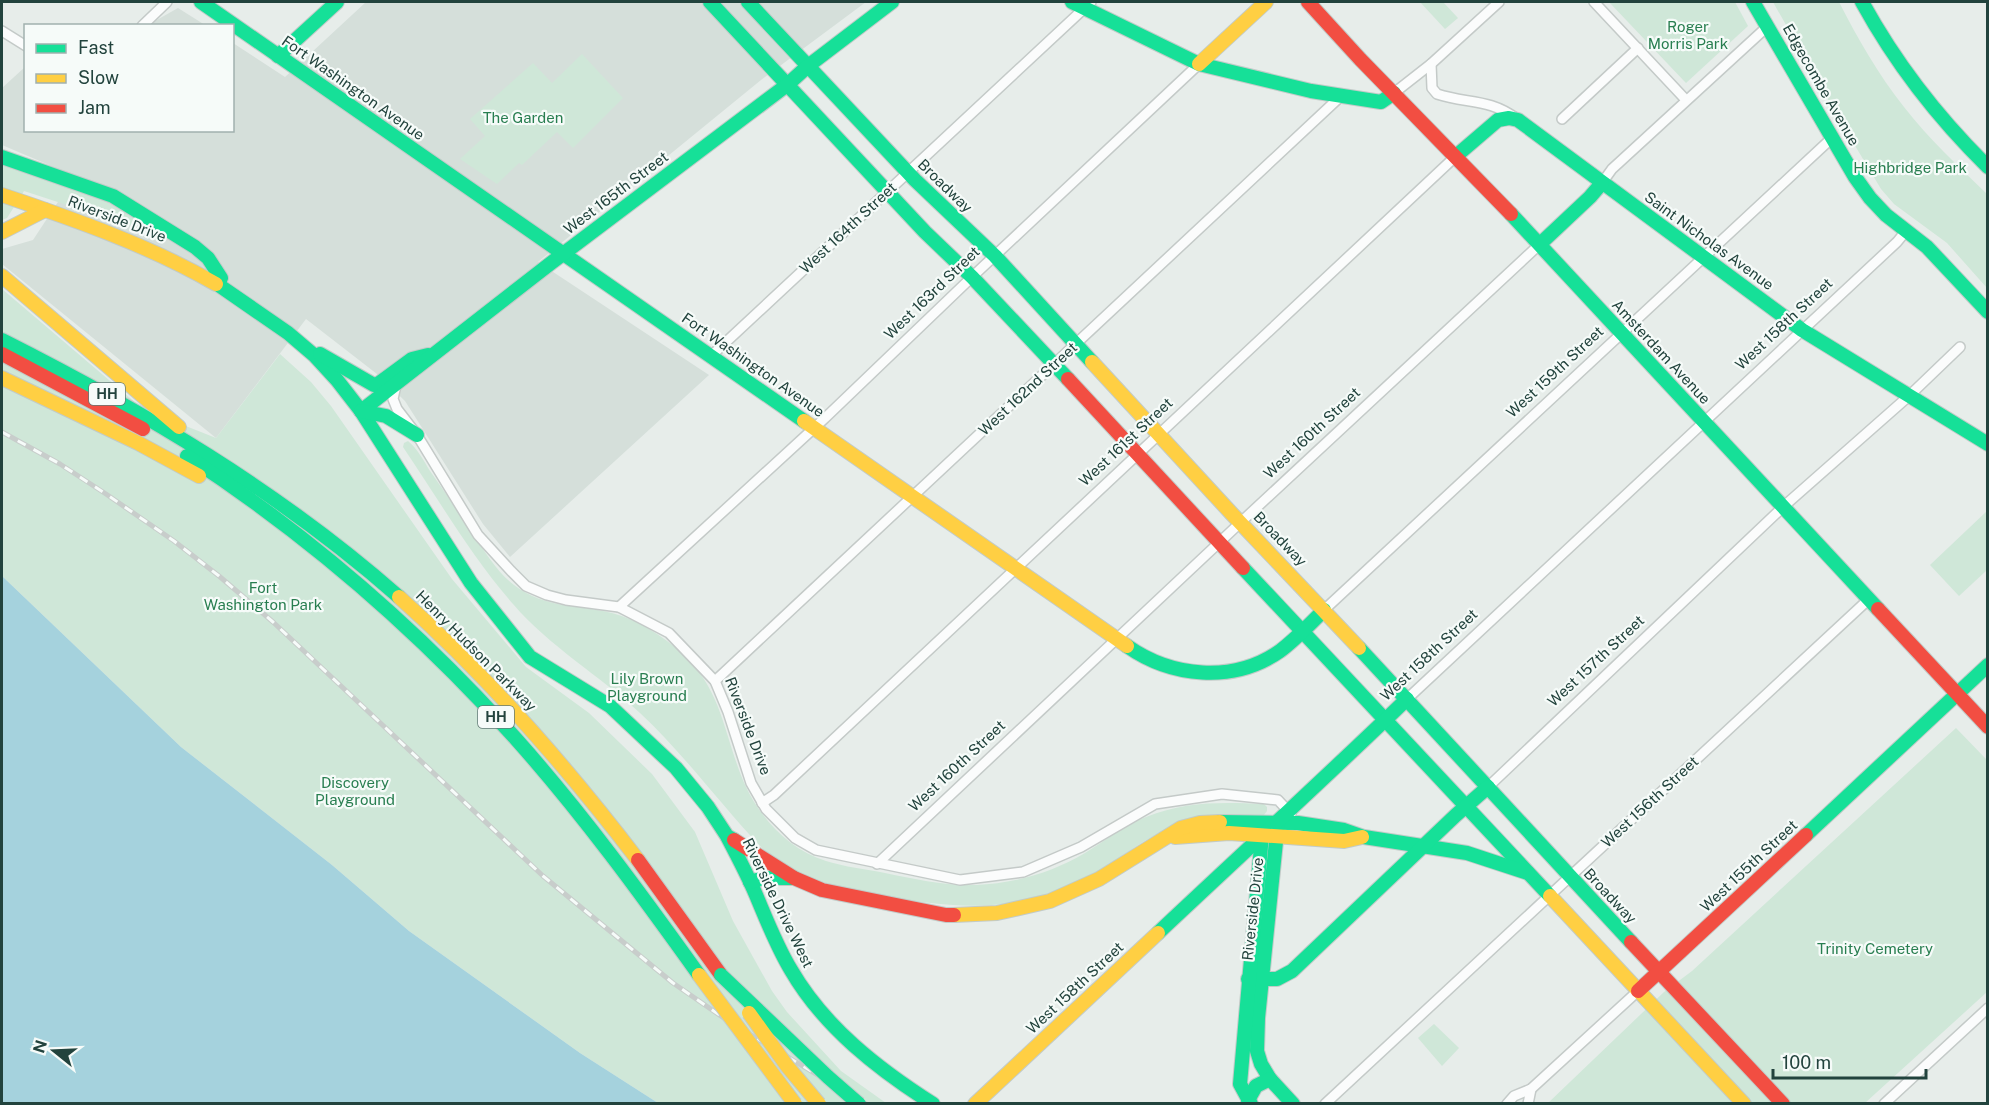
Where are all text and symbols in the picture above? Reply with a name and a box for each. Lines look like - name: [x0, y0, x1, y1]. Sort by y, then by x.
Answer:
- park label: Roger Morris Park: [1648, 18, 1728, 52]
- street label: Edgecombe Avenue: [1780, 21, 1863, 149]
- legend: [24, 24, 234, 132]
- street label: Fort Washington Avenue: [279, 32, 428, 143]
- text: Fast: [78, 37, 114, 58]
- text: Slow: [78, 67, 119, 88]
- text: Jam: [78, 97, 111, 118]
- park label: The Garden: [483, 109, 563, 126]
- street label: West 165th Street: [560, 148, 671, 237]
- street label: Broadway: [915, 156, 976, 216]
- park label: Highbridge Park: [1853, 159, 1967, 176]
- street label: West 164th Street: [796, 178, 900, 277]
- street label: Saint Nicholas Avenue: [1641, 188, 1777, 293]
- street label: Riverside Drive: [66, 192, 169, 245]
- street label: West 163rd Street: [880, 243, 983, 342]
- street label: West 158th Street: [1732, 274, 1836, 373]
- street label: Amsterdam Avenue: [1609, 296, 1714, 407]
- street label: Fort Washington Avenue: [679, 309, 828, 420]
- street label: West 159th Street: [1503, 322, 1607, 421]
- street label: West 162nd Street: [975, 339, 1081, 439]
- road number: HH: [89, 383, 125, 405]
- street label: West 160th Street: [1260, 384, 1363, 482]
- street label: West 161st Street: [1076, 394, 1176, 489]
- street label: Broadway: [1250, 508, 1310, 569]
- park label: Fort Washington Park: [204, 579, 322, 613]
- street label: Henry Hudson Parkway: [413, 587, 540, 714]
- street label: West 158th Street: [1377, 605, 1481, 704]
- street label: West 157th Street: [1544, 611, 1648, 710]
- park label: Lily Brown Playground: [607, 670, 687, 704]
- street label: Riverside Drive: [722, 674, 775, 777]
- road number: HH: [478, 706, 514, 728]
- street label: West 160th Street: [905, 717, 1008, 815]
- street label: West 156th Street: [1598, 752, 1702, 851]
- park label: Discovery Playground: [315, 774, 395, 808]
- street label: West 155th Street: [1697, 816, 1801, 915]
- street label: Riverside Drive West: [740, 835, 817, 971]
- street label: Riverside Drive: [1239, 856, 1266, 961]
- street label: Broadway: [1581, 865, 1640, 927]
- street label: West 158th Street: [1023, 938, 1127, 1037]
- park label: Trinity Cemetery: [1817, 940, 1933, 957]
- north arrow: [24, 1021, 84, 1081]
- text: N: [29, 1038, 51, 1055]
- scale bar: [1773, 1042, 1926, 1080]
- text: 100 m: [1782, 1052, 1831, 1073]

